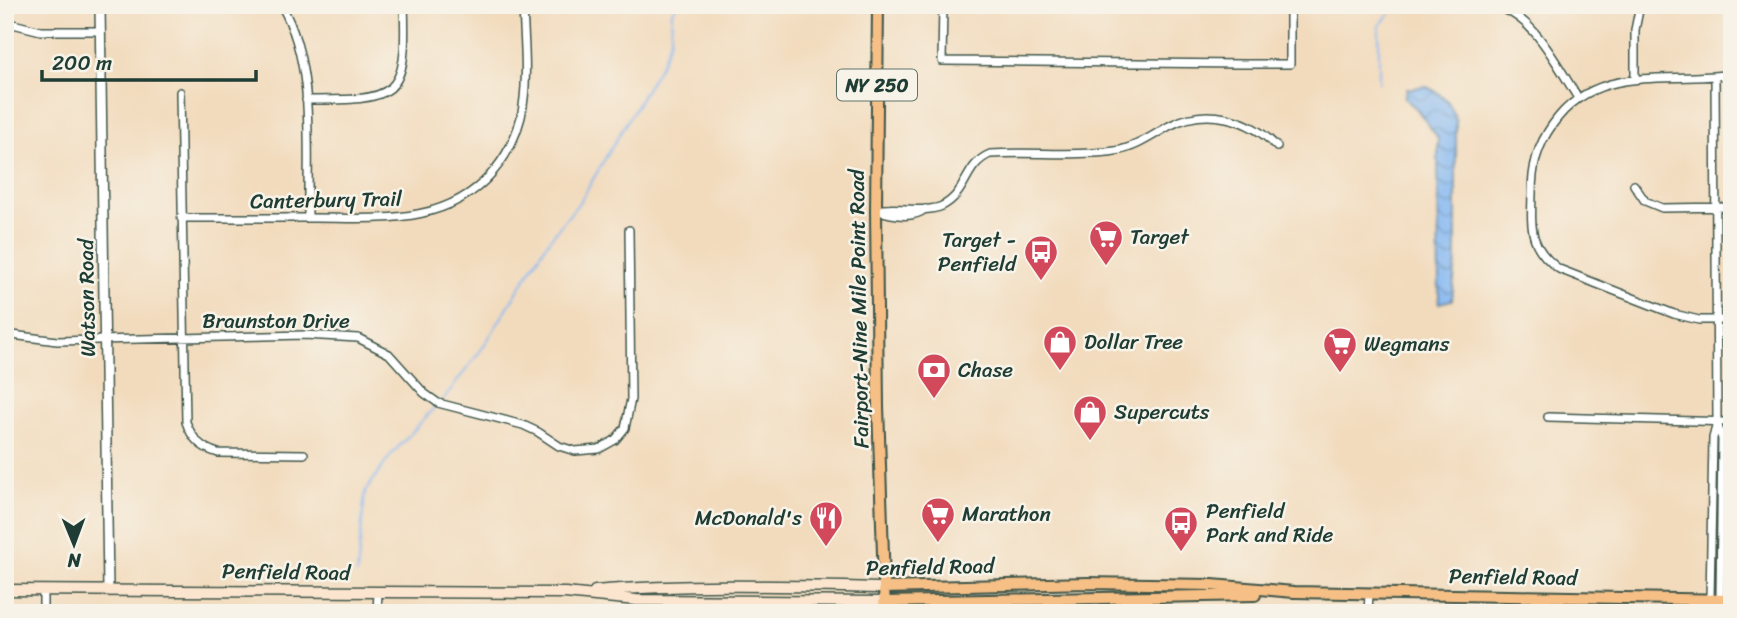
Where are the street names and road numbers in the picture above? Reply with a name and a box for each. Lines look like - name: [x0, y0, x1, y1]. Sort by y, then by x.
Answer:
- road number: NY 250: [837, 69, 917, 100]
- street label: Fairport-Nine Mile Point Road: [838, 167, 880, 449]
- street label: Canterbury Trail: [250, 180, 403, 220]
- street label: Watson Road: [67, 237, 107, 357]
- street label: Braunston Drive: [202, 302, 350, 340]
- street label: Penfield Road: [865, 547, 996, 587]
- street label: Penfield Road: [221, 552, 352, 592]
- street label: Penfield Road: [1448, 557, 1579, 597]

